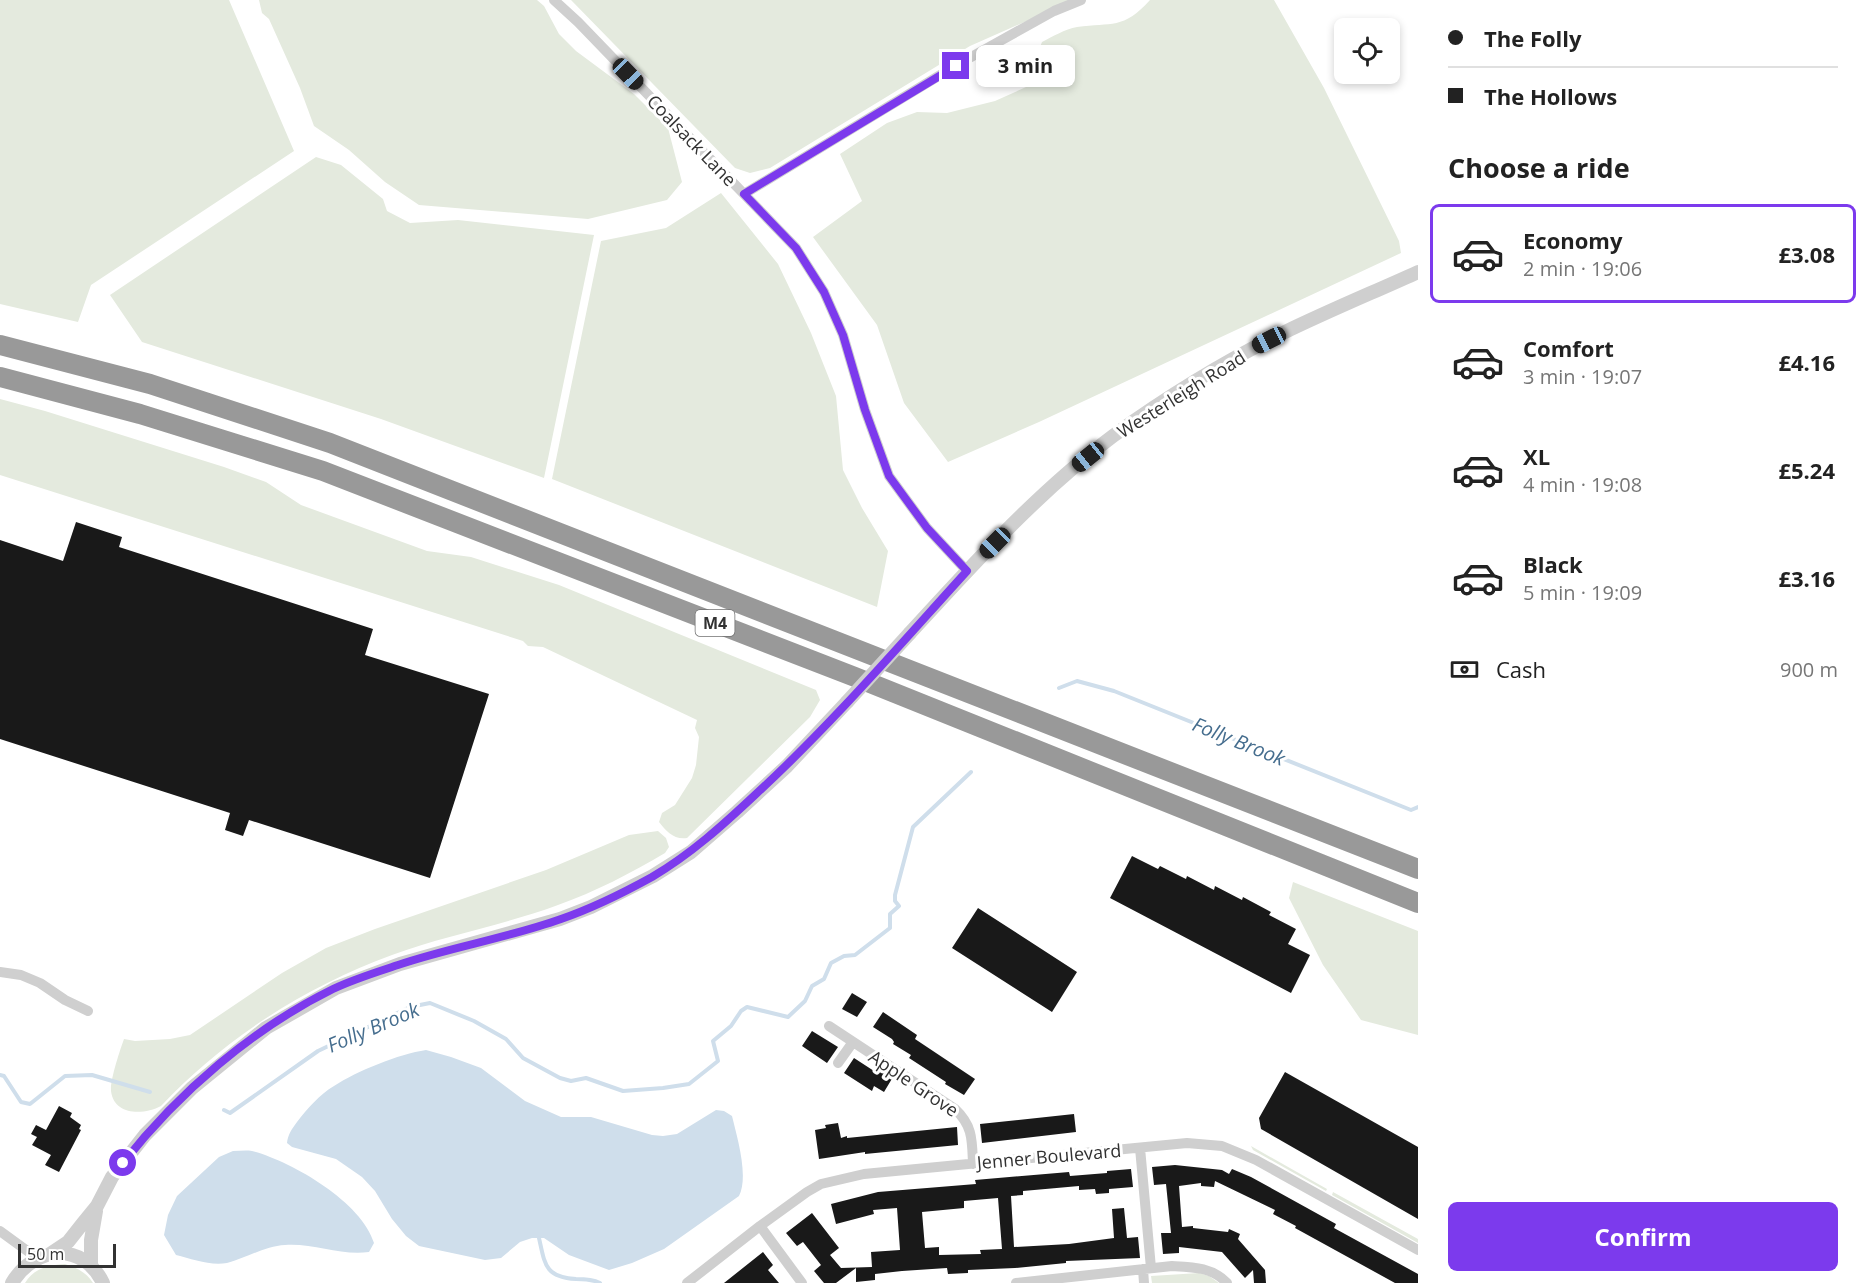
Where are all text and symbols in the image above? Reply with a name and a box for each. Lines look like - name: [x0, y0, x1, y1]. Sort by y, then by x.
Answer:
- map controls: [1334, 18, 1400, 84]
- button: locate: [1334, 18, 1400, 84]
- text: The Folly: [1484, 23, 1582, 53]
- callout: 3 min: [977, 45, 1076, 87]
- route end: [942, 52, 969, 79]
- text: 3 min: [998, 52, 1053, 79]
- car: [609, 55, 647, 93]
- text: The Hollows: [1484, 81, 1617, 111]
- street label: Coalsack Lane: [642, 89, 742, 191]
- text: Choose a ride: [1448, 149, 1630, 186]
- text: Economy: [1523, 225, 1622, 255]
- icon: car: [1451, 227, 1505, 281]
- text: £3.08: [1778, 239, 1835, 269]
- text: 2 min · 19:06: [1523, 255, 1642, 282]
- car: [1249, 324, 1289, 356]
- text: Comfort: [1523, 333, 1614, 363]
- icon: car: [1451, 335, 1505, 389]
- street label: Westerleigh Road: [1112, 345, 1250, 443]
- text: £4.16: [1778, 347, 1835, 377]
- text: 3 min · 19:07: [1523, 363, 1642, 390]
- car: [1068, 439, 1108, 475]
- text: XL: [1523, 441, 1550, 471]
- icon: car: [1451, 443, 1505, 497]
- text: £5.24: [1778, 455, 1835, 485]
- text: 4 min · 19:08: [1523, 471, 1642, 498]
- car: [976, 524, 1014, 562]
- text: Black: [1523, 549, 1583, 579]
- icon: car: [1451, 551, 1505, 605]
- text: £3.16: [1778, 563, 1835, 593]
- text: 5 min · 19:09: [1523, 579, 1642, 606]
- road number: M4: [696, 610, 734, 636]
- icon: cash: [1448, 653, 1481, 686]
- text: Cash: [1496, 654, 1546, 684]
- text: 900 m: [1780, 656, 1838, 683]
- water label: Folly Brook: [1189, 710, 1290, 772]
- water label: Folly Brook: [323, 995, 424, 1058]
- street label: Apple Grove: [865, 1044, 963, 1122]
- street label: Jenner Boulevard: [974, 1138, 1122, 1174]
- route start: [109, 1149, 136, 1176]
- button: Confirm: [1448, 1202, 1838, 1271]
- scale bar: [18, 1241, 116, 1268]
- text: 50 m: [27, 1243, 64, 1265]

